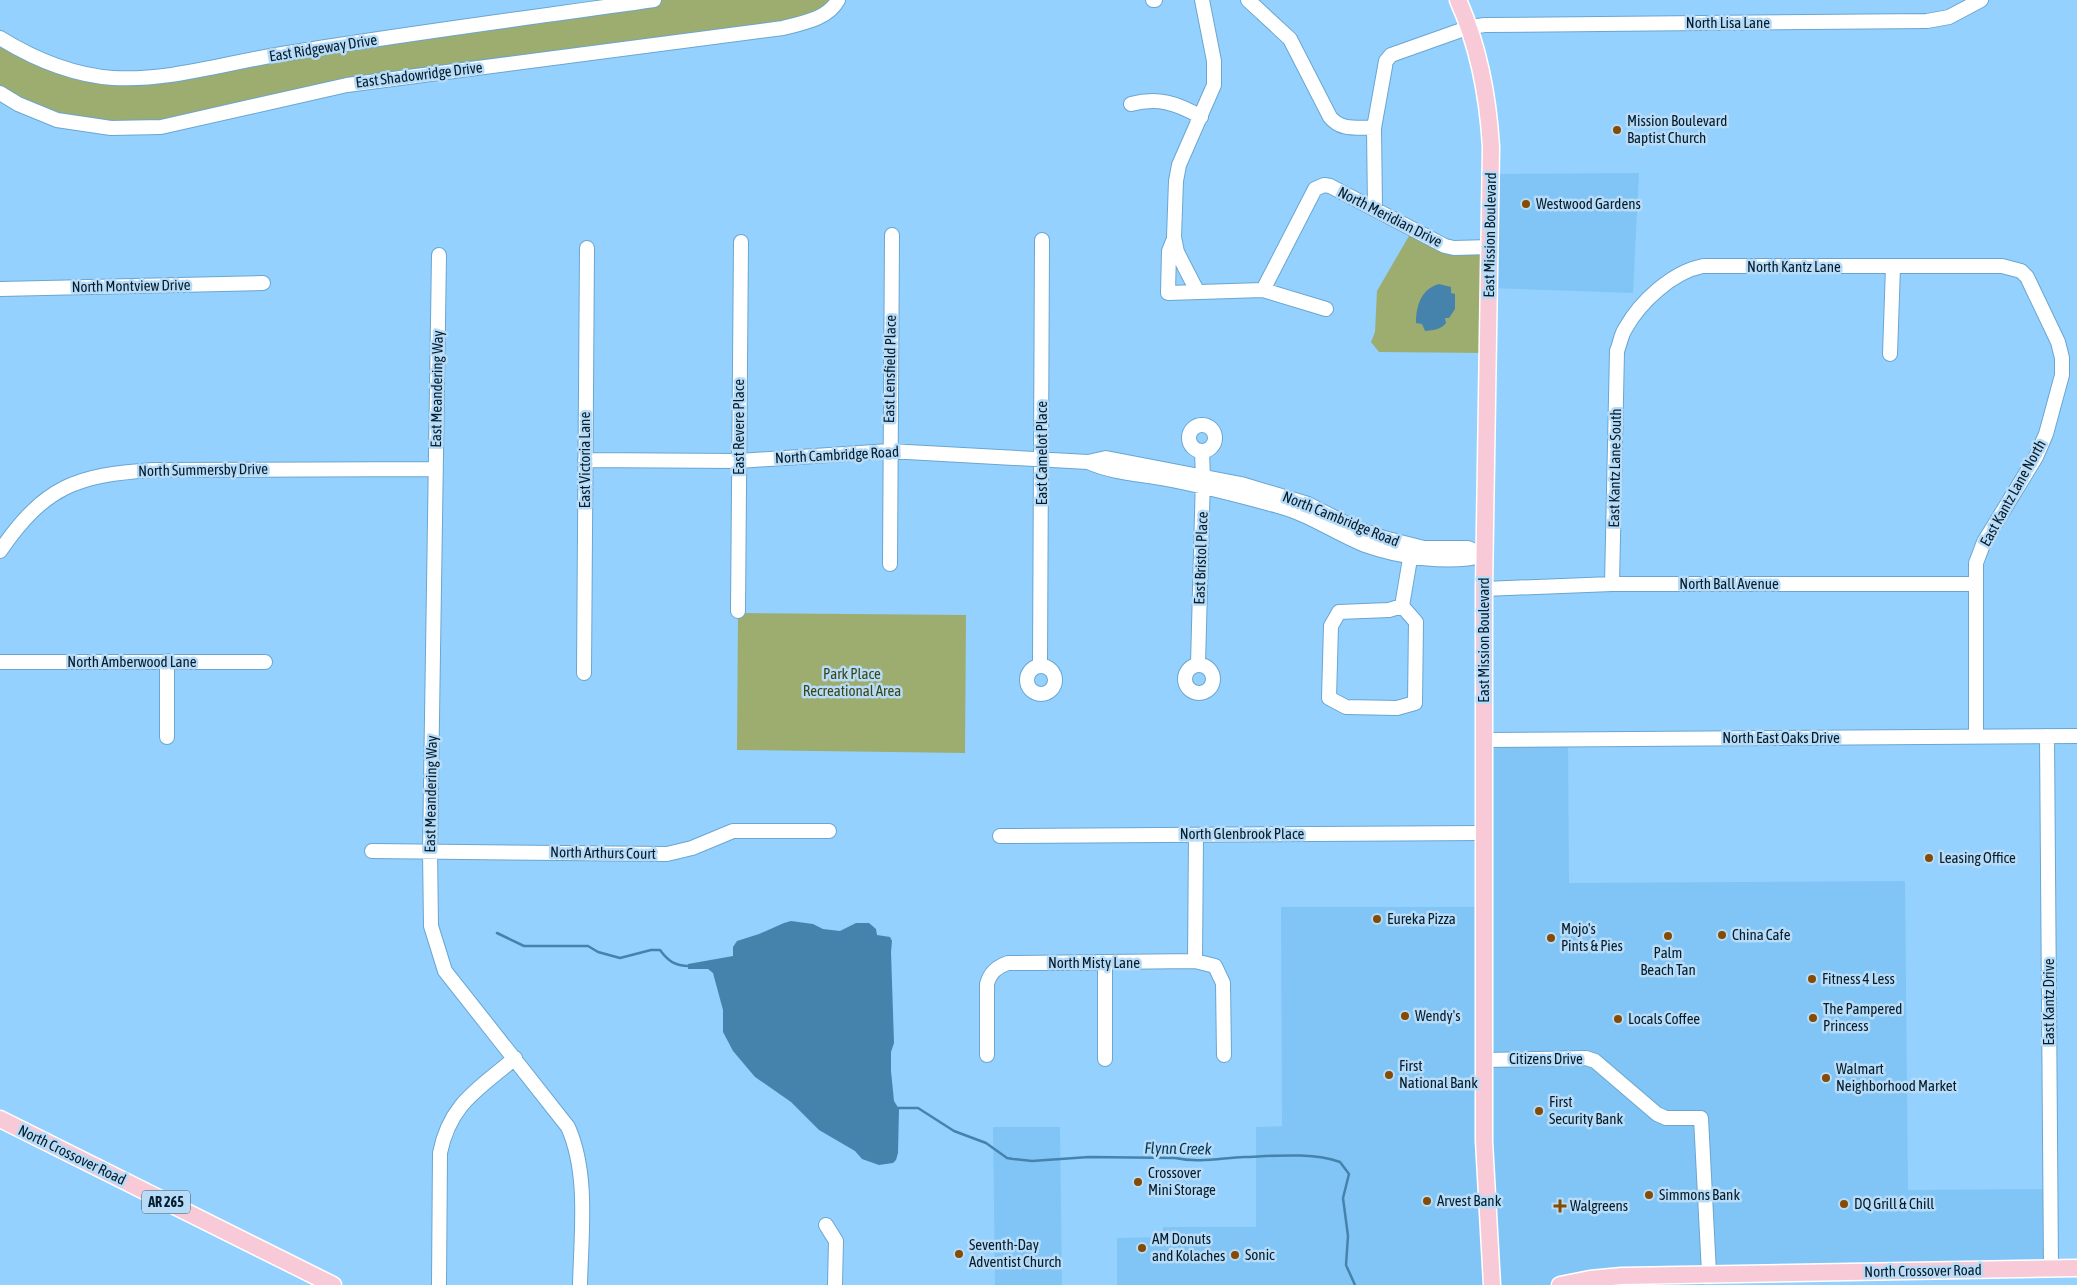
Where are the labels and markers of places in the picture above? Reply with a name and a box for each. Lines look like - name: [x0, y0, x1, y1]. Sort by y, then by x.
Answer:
- place label: Mission Boulevard Baptist Church: [1627, 112, 1727, 146]
- marker: Mission Boulevard Baptist Church: [1611, 124, 1623, 136]
- place label: Westwood Gardens: [1536, 195, 1641, 212]
- marker: Westwood Gardens: [1520, 198, 1532, 210]
- place label: Leasing Office: [1939, 849, 2016, 866]
- marker: Leasing Office: [1923, 852, 1935, 864]
- place label: Eureka Pizza: [1387, 910, 1456, 927]
- marker: Eureka Pizza: [1371, 913, 1383, 925]
- place label: Mojo's Pints & Pies: [1561, 920, 1623, 954]
- place label: China Cafe: [1732, 926, 1791, 943]
- marker: China Cafe: [1716, 929, 1728, 941]
- marker: Palm Beach Tan: [1662, 930, 1674, 942]
- marker: Mojo's Pints & Pies: [1545, 932, 1557, 944]
- place label: Palm Beach Tan: [1640, 944, 1696, 978]
- place label: Fitness 4 Less: [1822, 970, 1895, 987]
- marker: Fitness 4 Less: [1806, 973, 1818, 985]
- place label: The Pampered Princess: [1823, 1000, 1902, 1034]
- place label: Wendy's: [1415, 1007, 1461, 1024]
- marker: Wendy's: [1399, 1010, 1411, 1022]
- place label: Locals Coffee: [1628, 1010, 1700, 1027]
- marker: The Pampered Princess: [1807, 1012, 1819, 1024]
- marker: Locals Coffee: [1612, 1013, 1624, 1025]
- place label: First National Bank: [1399, 1057, 1478, 1091]
- place label: Walmart Neighborhood Market: [1836, 1060, 1957, 1094]
- marker: First National Bank: [1383, 1069, 1395, 1081]
- marker: Walmart Neighborhood Market: [1820, 1072, 1832, 1084]
- place label: First Security Bank: [1549, 1093, 1624, 1127]
- marker: First Security Bank: [1533, 1105, 1545, 1117]
- place label: Crossover Mini Storage: [1148, 1164, 1216, 1198]
- marker: Crossover Mini Storage: [1132, 1176, 1144, 1188]
- place label: Simmons Bank: [1659, 1186, 1740, 1203]
- marker: Simmons Bank: [1643, 1189, 1655, 1201]
- place label: Arvest Bank: [1437, 1192, 1502, 1209]
- marker: Arvest Bank: [1421, 1195, 1433, 1207]
- place label: DQ Grill & Chill: [1854, 1195, 1934, 1212]
- place label: Walgreens: [1570, 1197, 1628, 1214]
- marker: DQ Grill & Chill: [1838, 1198, 1850, 1210]
- marker: Walgreens: [1554, 1200, 1566, 1212]
- place label: AM Donuts and Kolaches: [1152, 1230, 1225, 1264]
- place label: Seventh-Day Adventist Church: [969, 1236, 1062, 1270]
- marker: AM Donuts and Kolaches: [1136, 1242, 1148, 1254]
- place label: Sonic: [1245, 1246, 1275, 1263]
- marker: Seventh-Day Adventist Church: [953, 1248, 965, 1260]
- marker: Sonic: [1229, 1249, 1241, 1261]

